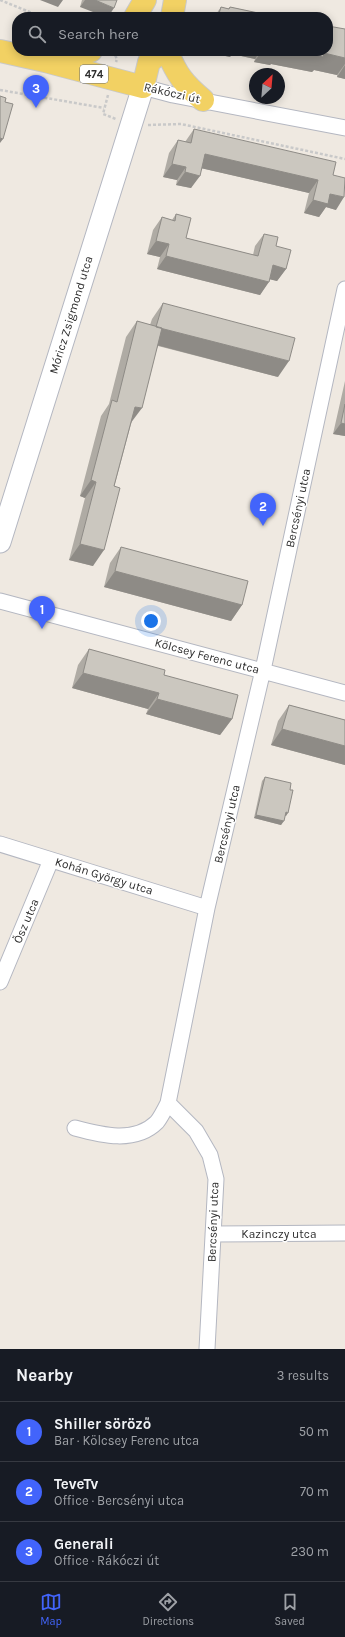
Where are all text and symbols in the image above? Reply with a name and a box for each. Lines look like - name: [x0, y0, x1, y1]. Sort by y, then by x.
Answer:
- search box: [12, 12, 333, 56]
- icon: search: [26, 23, 48, 45]
- text: Search here: [58, 25, 139, 43]
- road number: 474: [80, 65, 108, 83]
- north arrow: [249, 68, 285, 104]
- pin: 3: [23, 75, 49, 108]
- street label: Rákóczi út: [142, 80, 202, 106]
- street label: Móricz Zsigmond utca: [46, 254, 96, 376]
- street label: Bercsényi utca: [283, 467, 313, 549]
- pin: 2: [250, 493, 276, 526]
- pin: 1: [29, 596, 55, 629]
- your location: [141, 611, 161, 631]
- street label: Kölcsey Ferenc utca: [153, 635, 261, 677]
- street label: Bercsényi utca: [211, 783, 243, 865]
- street label: Kohán György utca: [53, 854, 155, 898]
- street label: Ősz utca: [10, 897, 42, 945]
- street label: Bercsényi utca: [205, 1182, 221, 1262]
- street label: Kazinczy utca: [241, 1227, 317, 1241]
- text: Nearby: [16, 1365, 73, 1385]
- text: 3 results: [277, 1368, 329, 1383]
- text: Shiller söröző: [54, 1415, 151, 1433]
- text: 1: [27, 1424, 31, 1439]
- text: 50 m: [299, 1424, 329, 1439]
- text: Bar · Kölcsey Ferenc utca: [54, 1433, 199, 1448]
- text: TeveTv: [54, 1475, 98, 1493]
- text: 2: [25, 1484, 33, 1499]
- text: 70 m: [300, 1484, 329, 1499]
- text: Office · Bercsényi utca: [54, 1493, 184, 1508]
- text: Generali: [54, 1535, 114, 1553]
- text: 3: [25, 1544, 33, 1559]
- text: 230 m: [291, 1544, 329, 1559]
- text: Office · Rákóczi út: [54, 1553, 159, 1568]
- tab: Map: [40, 1591, 62, 1628]
- tab: Directions: [142, 1591, 194, 1628]
- tab: Saved: [274, 1591, 305, 1628]

